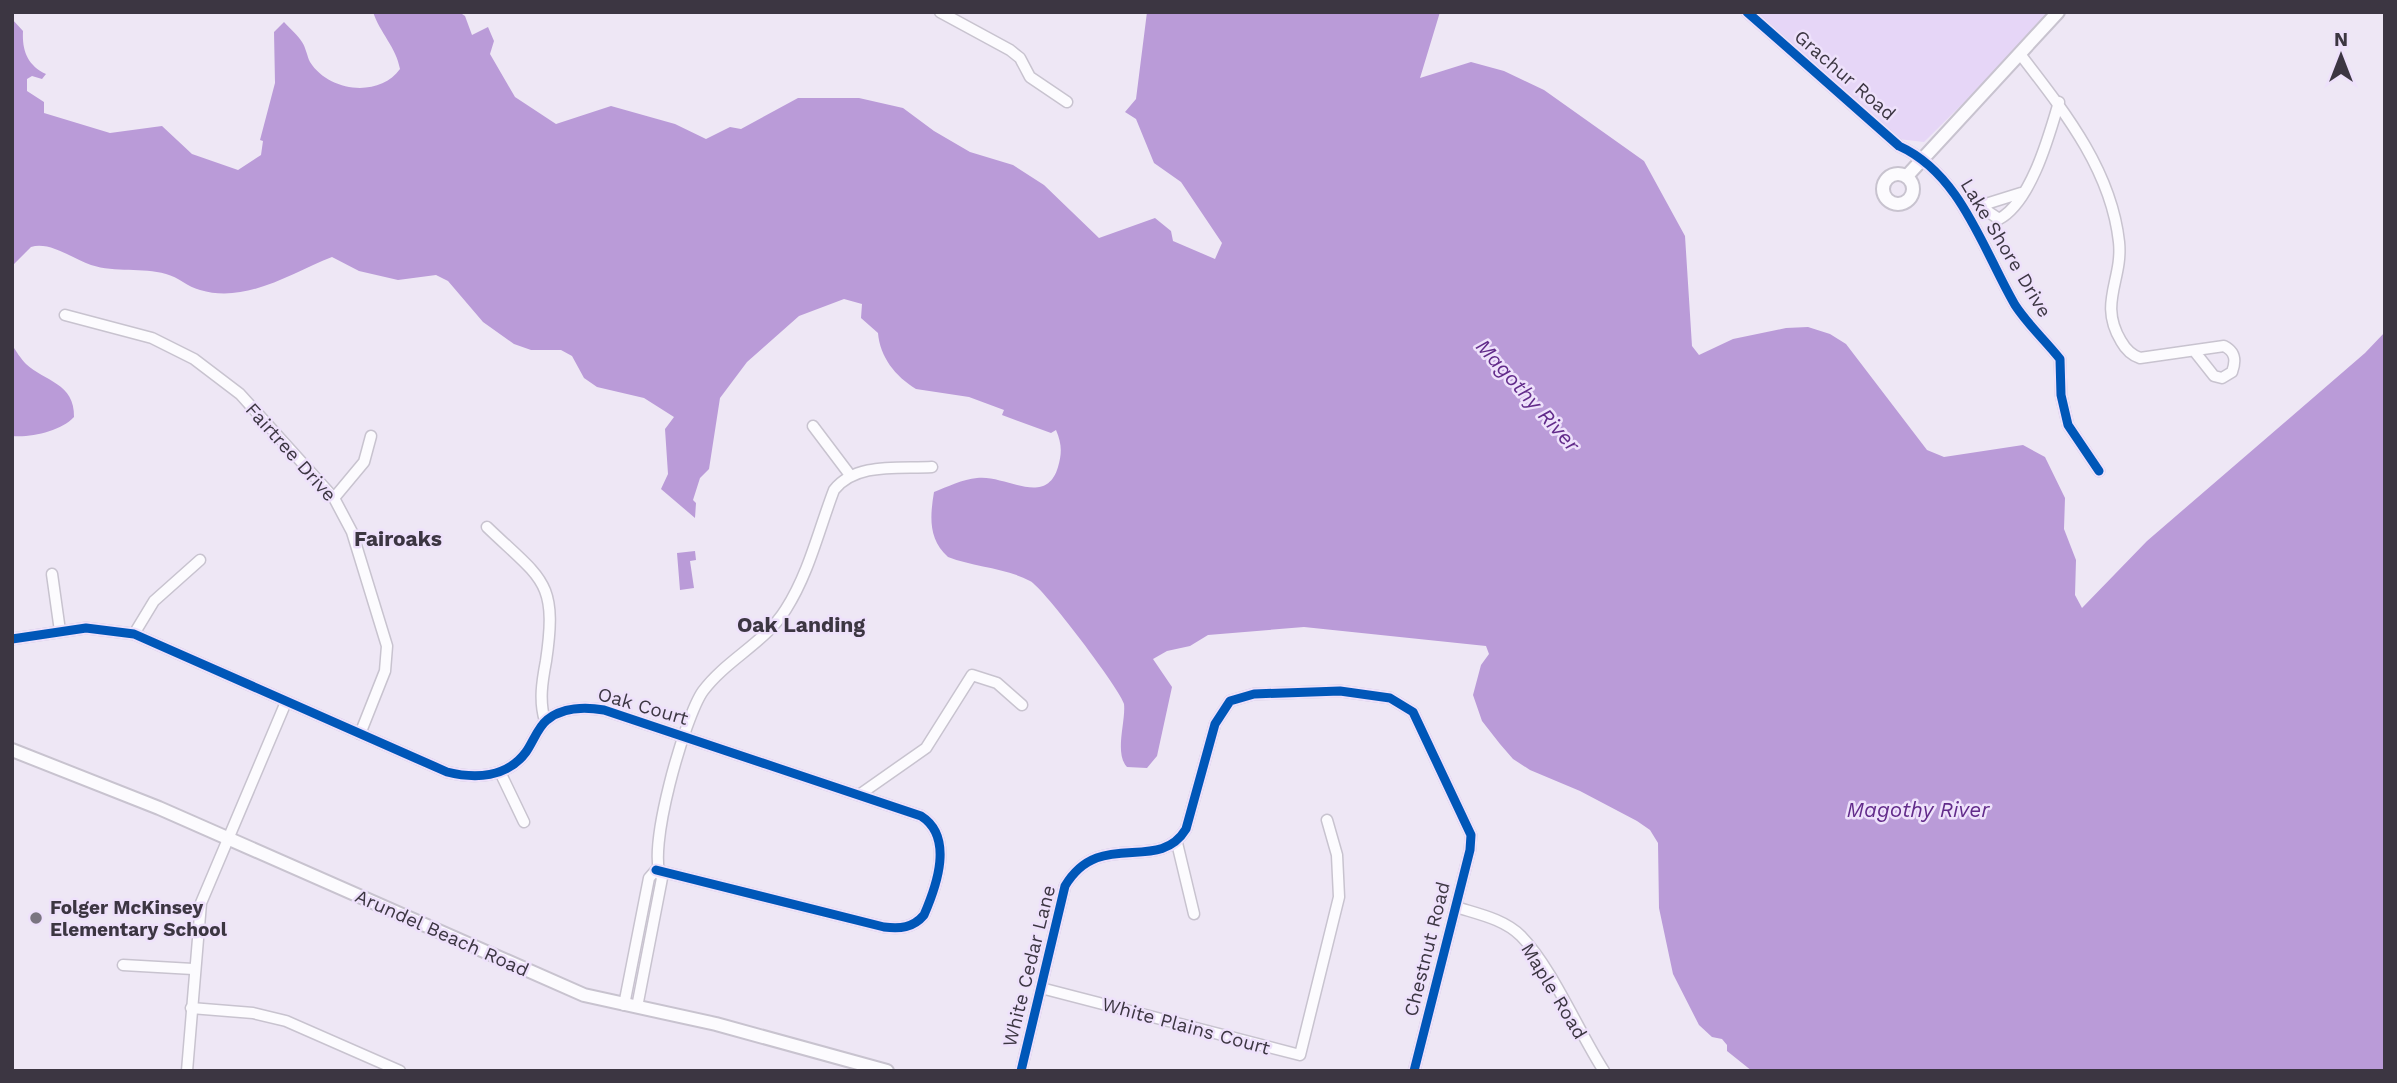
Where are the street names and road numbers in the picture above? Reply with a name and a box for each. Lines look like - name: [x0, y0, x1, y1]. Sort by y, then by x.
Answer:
- street label: Grachur Road: [1790, 25, 1900, 125]
- street label: Lake Shore Drive: [1956, 175, 2056, 321]
- street label: Fairtree Drive: [241, 398, 341, 506]
- street label: Oak Court: [595, 682, 691, 730]
- street label: Chestnut Road: [1399, 879, 1455, 1019]
- street label: White Cedar Lane: [998, 883, 1060, 1049]
- street label: Arundel Beach Road: [352, 884, 532, 982]
- street label: Maple Road: [1516, 939, 1592, 1043]
- street label: White Plains Court: [1099, 992, 1273, 1060]

